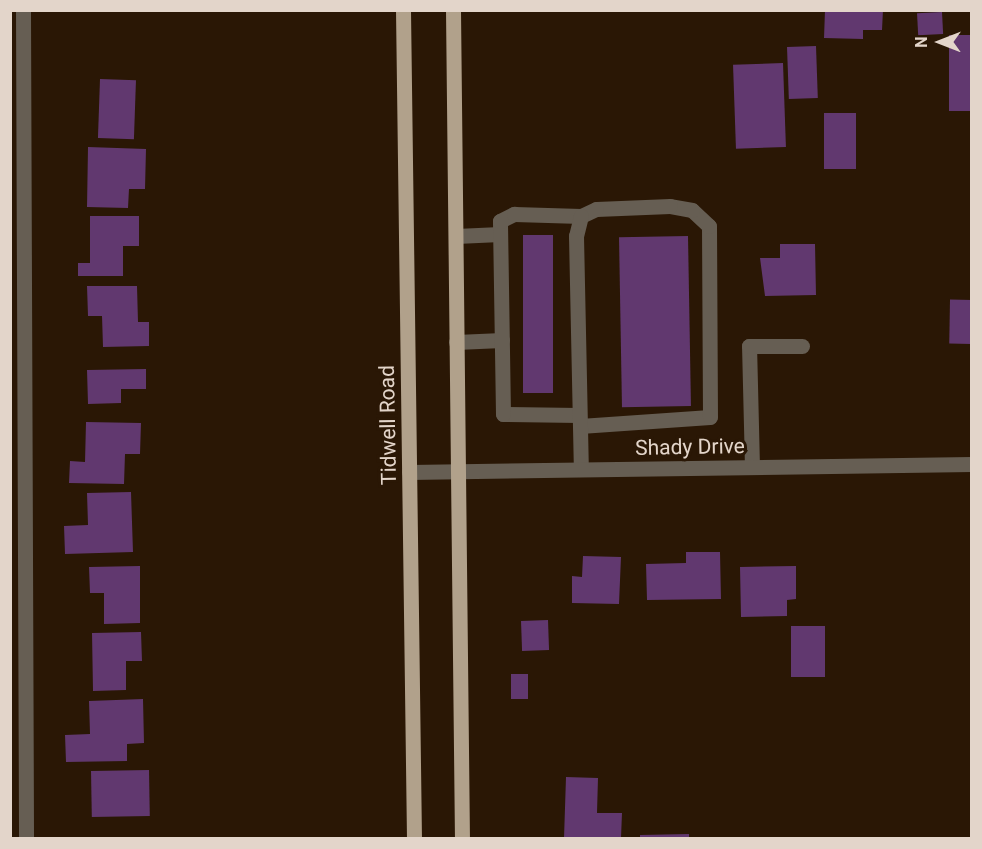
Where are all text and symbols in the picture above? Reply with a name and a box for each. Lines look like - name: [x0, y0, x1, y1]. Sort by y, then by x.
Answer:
- north arrow: [910, 12, 970, 72]
- text: N: [912, 36, 931, 48]
- street label: Tidwell Road: [374, 365, 402, 485]
- street label: Shady Drive: [635, 433, 745, 461]

